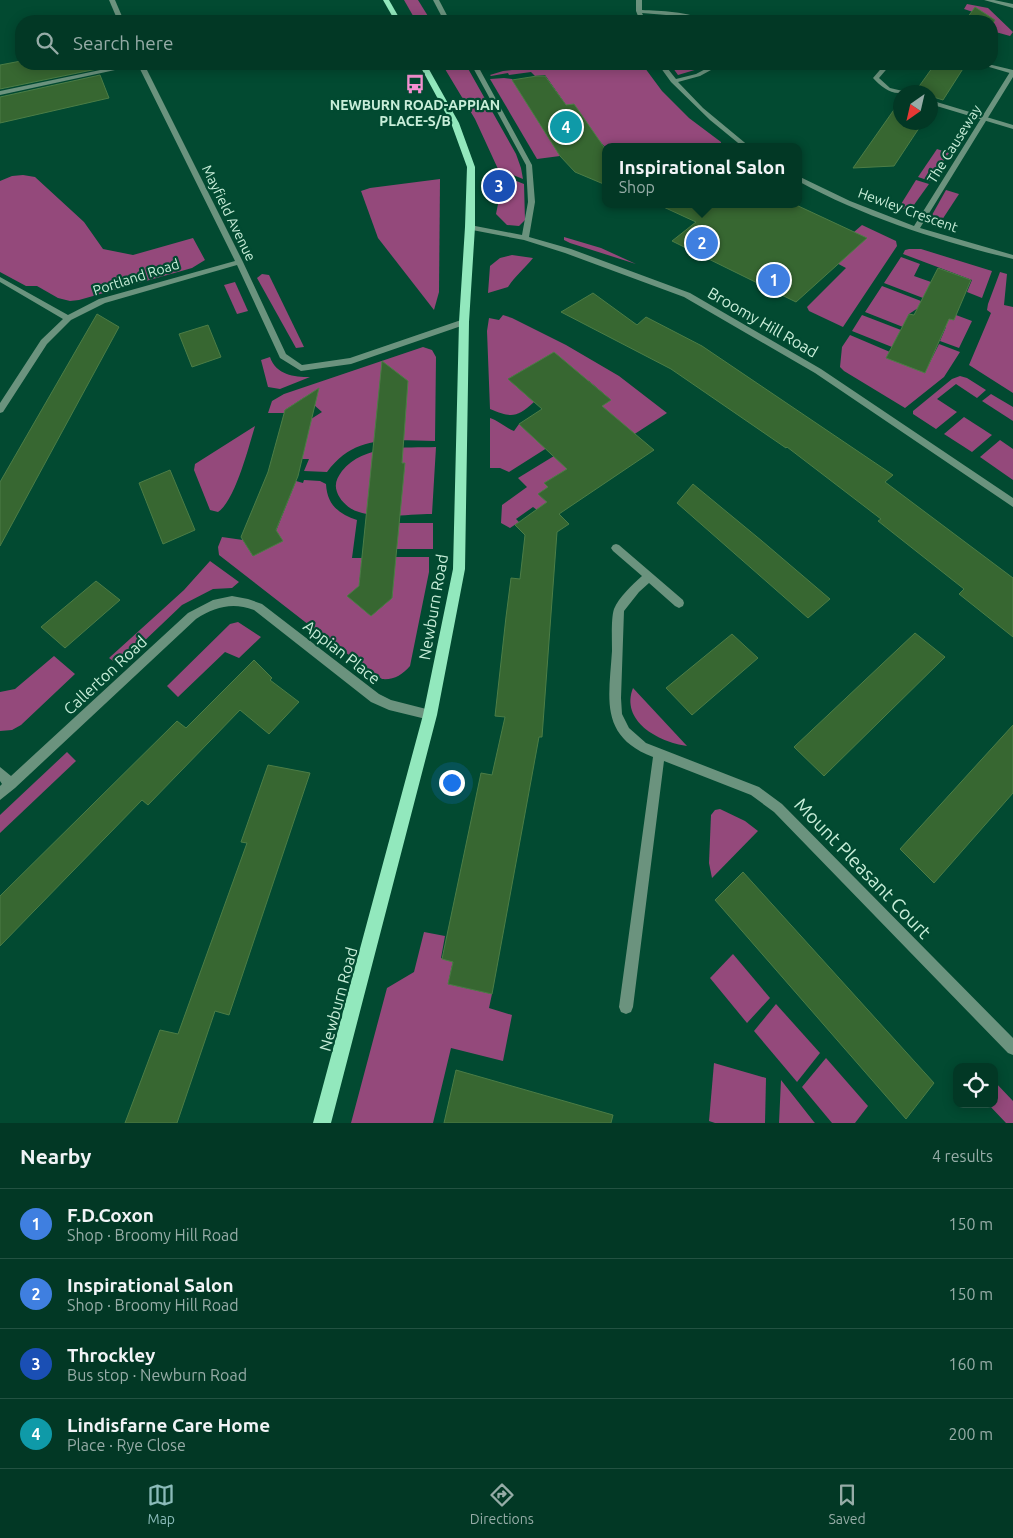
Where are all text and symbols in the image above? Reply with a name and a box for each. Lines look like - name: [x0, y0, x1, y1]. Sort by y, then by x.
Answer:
- search box: [15, 15, 998, 70]
- icon: search: [33, 29, 61, 57]
- text: Search here: [73, 32, 173, 54]
- bus stop icon: NEWBURN ROAD-APPIAN PLACE-S/B: [404, 73, 426, 95]
- north arrow: [893, 85, 938, 130]
- place label: NEWBURN ROAD-APPIAN PLACE-S/B: [330, 97, 500, 129]
- street label: The Causeway: [924, 102, 985, 186]
- pin: 4: [550, 108, 582, 146]
- popup: [602, 143, 802, 208]
- text: Inspirational Salon: [619, 156, 785, 178]
- street label: Mayfield Avenue: [199, 162, 259, 264]
- pin: 3: [483, 167, 515, 205]
- text: Shop: [619, 178, 655, 196]
- street label: Hewley Crescent: [856, 185, 961, 236]
- pin: 2: [686, 224, 718, 262]
- street label: Portland Road: [91, 256, 181, 298]
- pin: 1: [758, 261, 790, 299]
- street label: Broomy Hill Road: [705, 283, 821, 361]
- street label: Newburn Road: [415, 553, 451, 661]
- street label: Appian Place: [300, 617, 384, 687]
- street label: Callerton Road: [60, 632, 150, 718]
- your location: [439, 770, 465, 796]
- street label: Mount Pleasant Court: [790, 793, 936, 943]
- street label: Newburn Road: [315, 945, 361, 1053]
- map controls: [953, 1063, 998, 1108]
- button: locate: [953, 1063, 998, 1108]
- text: Nearby: [20, 1144, 91, 1168]
- text: 4 results: [932, 1147, 993, 1165]
- text: F.D.Coxon: [67, 1204, 154, 1226]
- text: 1: [31, 1215, 41, 1233]
- text: 150 m: [948, 1215, 993, 1233]
- text: Shop · Broomy Hill Road: [67, 1226, 239, 1244]
- text: Inspirational Salon: [67, 1274, 234, 1296]
- text: 2: [31, 1285, 41, 1303]
- text: 150 m: [948, 1285, 993, 1303]
- text: Shop · Broomy Hill Road: [67, 1296, 239, 1314]
- text: Throckley: [67, 1344, 155, 1366]
- text: 3: [31, 1355, 41, 1373]
- text: 160 m: [948, 1355, 993, 1373]
- text: Bus stop · Newburn Road: [67, 1366, 247, 1384]
- text: Lindisfarne Care Home: [67, 1414, 270, 1436]
- text: 4: [31, 1425, 41, 1443]
- text: 200 m: [948, 1425, 993, 1443]
- text: Place · Rye Close: [67, 1436, 186, 1454]
- tab: Map: [147, 1481, 175, 1527]
- tab: Directions: [470, 1481, 534, 1527]
- tab: Saved: [828, 1481, 866, 1527]

